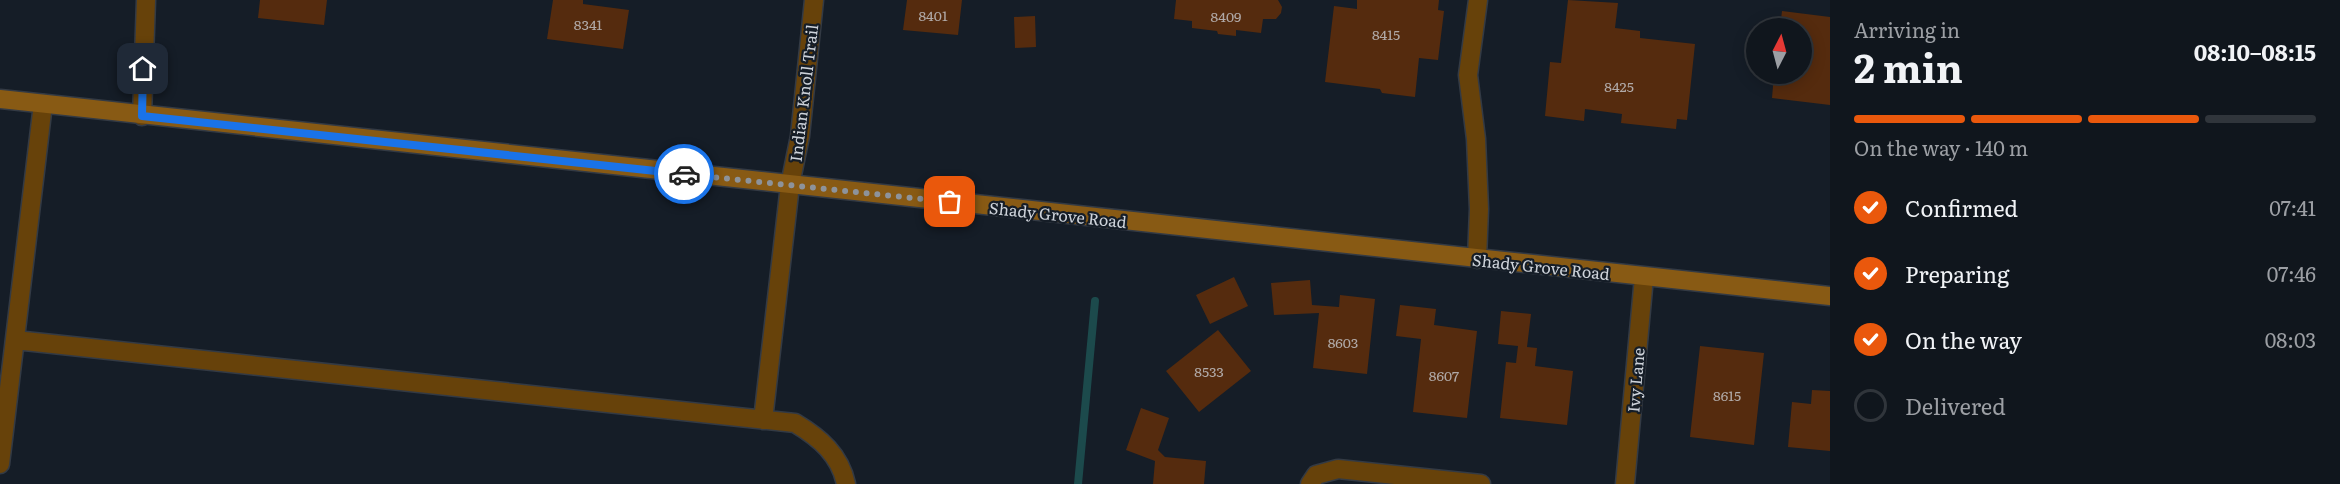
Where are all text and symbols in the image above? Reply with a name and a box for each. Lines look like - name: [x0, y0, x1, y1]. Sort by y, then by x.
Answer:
- house number: 8401: [918, 5, 948, 25]
- house number: 8409: [1211, 6, 1241, 26]
- house number: 8341: [574, 14, 603, 34]
- text: Arriving in: [1854, 14, 1960, 44]
- north arrow: [1746, 18, 1812, 84]
- map controls: [1746, 18, 1812, 84]
- street label: Indian Knoll Trail: [783, 23, 823, 163]
- house number: 8415: [1372, 24, 1400, 44]
- text: 08:10–08:15: [2194, 35, 2316, 68]
- text: 2 min: [1854, 37, 1963, 95]
- pin: [117, 43, 168, 94]
- icon: home: [126, 52, 159, 85]
- house number: 8425: [1604, 76, 1634, 96]
- text: On the way · 140 m: [1854, 132, 2028, 162]
- courier: [654, 144, 714, 204]
- icon: car: [668, 158, 701, 191]
- pin: [924, 176, 975, 227]
- icon: bag: [933, 185, 966, 218]
- icon: check: [1854, 191, 1887, 224]
- text: Confirmed: [1905, 191, 2018, 224]
- text: 07:41: [2269, 192, 2316, 222]
- street label: Shady Grove Road: [988, 195, 1128, 233]
- street label: Shady Grove Road: [1471, 247, 1611, 285]
- icon: check: [1854, 257, 1887, 290]
- text: Preparing: [1905, 257, 2009, 290]
- text: 07:46: [2267, 258, 2316, 288]
- icon: check: [1854, 323, 1887, 356]
- text: On the way: [1905, 323, 2022, 356]
- text: 08:03: [2265, 324, 2316, 354]
- house number: 8603: [1328, 332, 1358, 352]
- street label: Ivy Lane: [1620, 346, 1650, 414]
- house number: 8533: [1194, 361, 1224, 381]
- house number: 8607: [1429, 365, 1459, 385]
- house number: 8615: [1713, 385, 1741, 405]
- text: Delivered: [1905, 389, 2006, 422]

